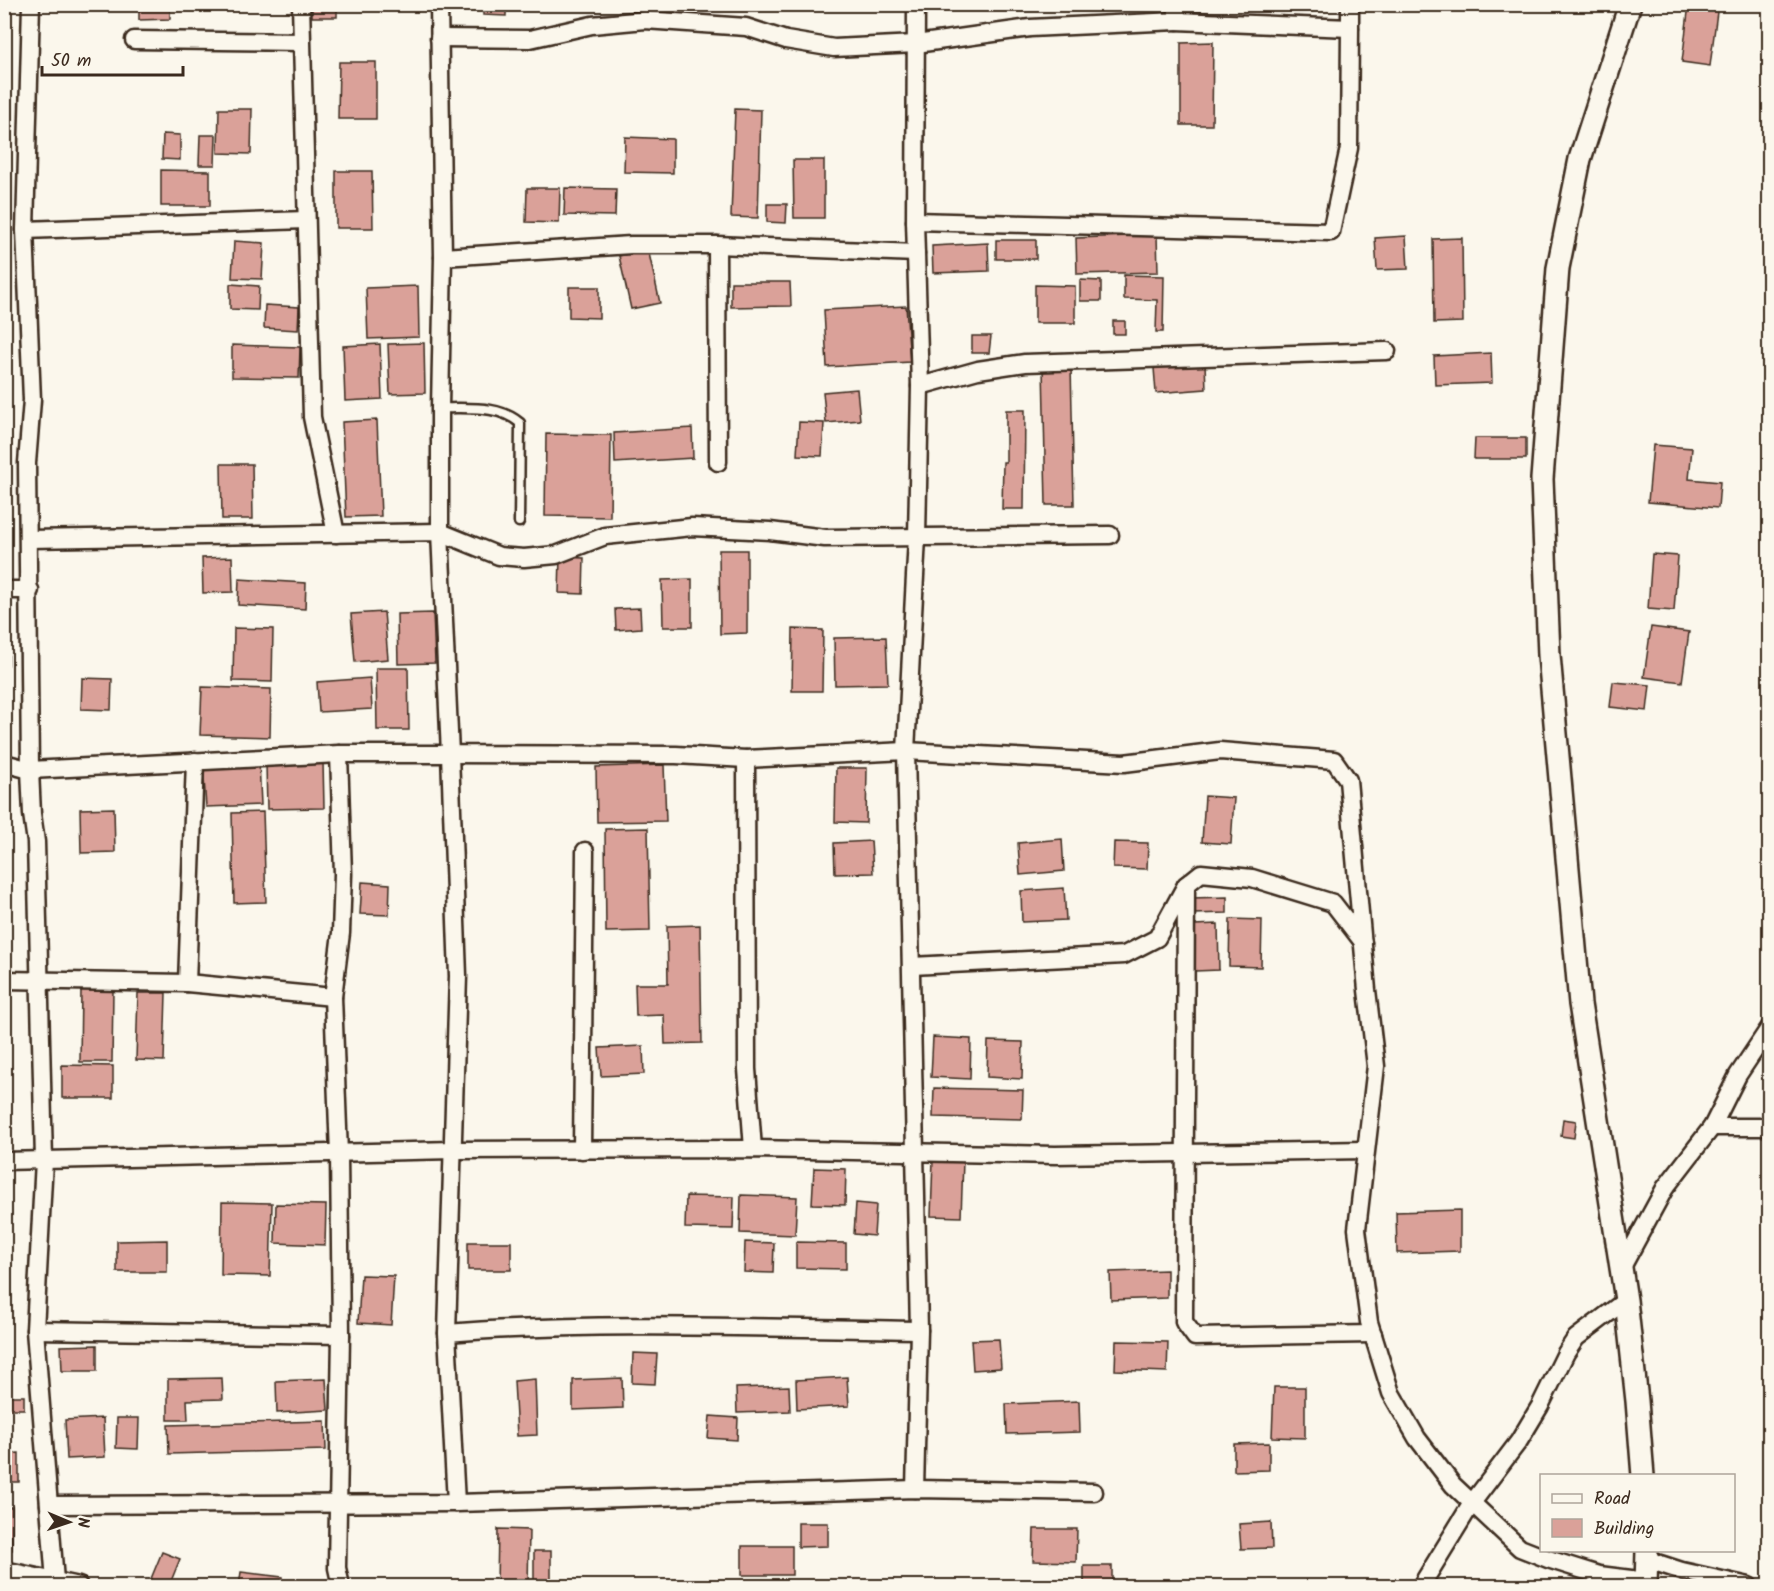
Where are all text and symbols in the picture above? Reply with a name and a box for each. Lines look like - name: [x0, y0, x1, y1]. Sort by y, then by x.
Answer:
- scale bar: [42, 39, 183, 77]
- text: 50 m: [51, 47, 91, 76]
- legend: [1540, 1474, 1735, 1552]
- text: Road: [1594, 1485, 1631, 1514]
- north arrow: [39, 1492, 99, 1552]
- text: Building: [1594, 1515, 1654, 1544]
- text: N: [70, 1517, 95, 1528]

